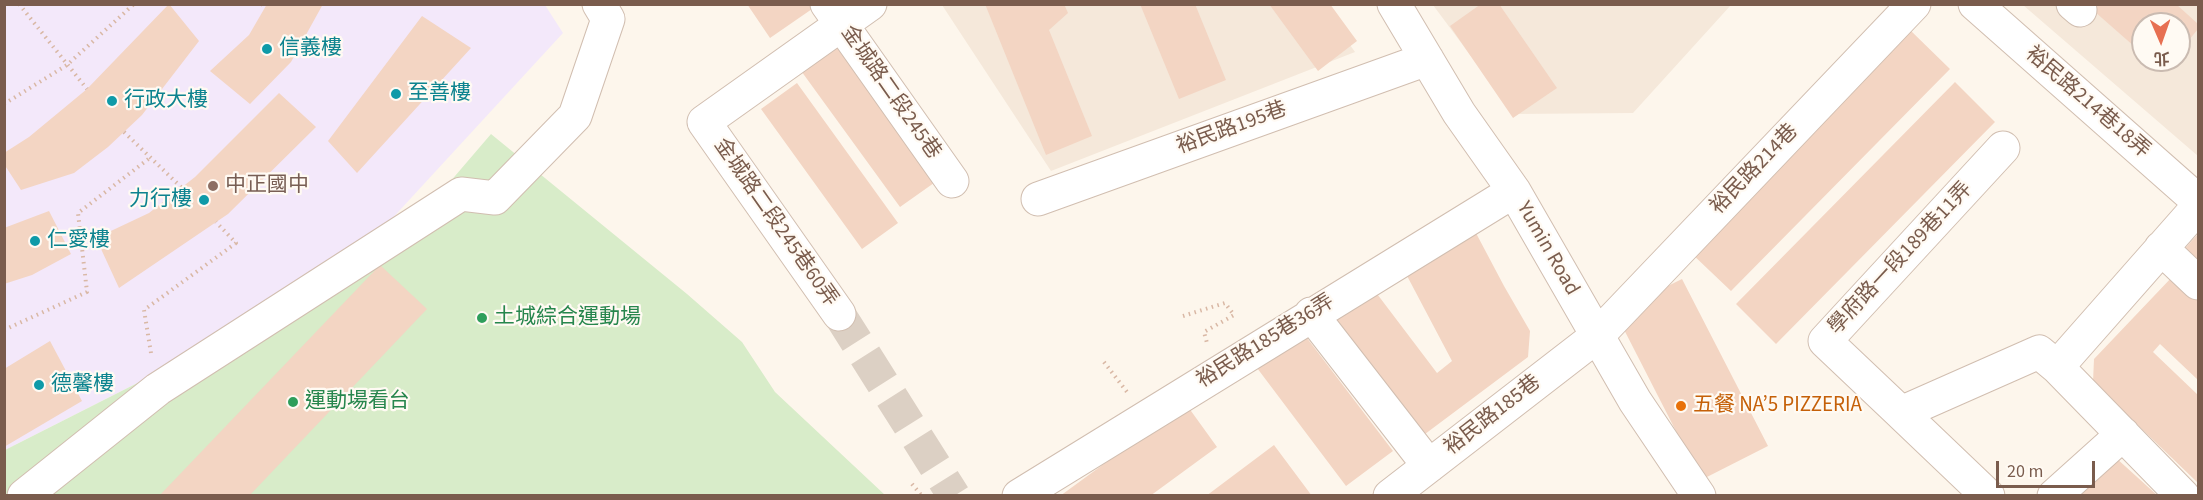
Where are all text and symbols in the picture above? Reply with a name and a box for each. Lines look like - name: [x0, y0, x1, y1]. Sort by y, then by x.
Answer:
- north arrow: [2131, 12, 2191, 72]
- street label: 金城路二段245巷: [835, 21, 945, 165]
- place label: 信義樓: [279, 36, 342, 62]
- marker: 信義樓: [260, 42, 274, 56]
- street label: 裕民路214巷18弄: [2019, 42, 2155, 164]
- text: 北: [2153, 47, 2170, 69]
- place label: 至善樓: [408, 81, 471, 107]
- marker: 至善樓: [389, 87, 403, 101]
- place label: 行政大樓: [124, 88, 208, 114]
- marker: 行政大樓: [105, 94, 119, 108]
- street label: 裕民路195巷: [1174, 97, 1290, 161]
- street label: 裕民路214巷: [1706, 120, 1804, 220]
- street label: 金城路二段245巷60弄: [708, 134, 842, 312]
- place label: 中正國中: [225, 173, 309, 199]
- street label: 學府路一段189巷11弄: [1824, 178, 1978, 340]
- marker: 中正國中: [206, 179, 220, 193]
- place label: 力行樓: [129, 187, 192, 213]
- marker: 力行樓: [197, 193, 211, 207]
- street label: Yumin Road: [1510, 198, 1584, 300]
- place label: 仁愛樓: [47, 228, 110, 254]
- marker: 仁愛樓: [28, 234, 42, 248]
- street label: 裕民路185巷36弄: [1193, 290, 1339, 394]
- place label: 土城綜合運動場: [494, 305, 641, 331]
- marker: 土城綜合運動場: [475, 311, 489, 325]
- street label: 裕民路185巷: [1440, 371, 1546, 461]
- place label: 德馨樓: [51, 372, 114, 398]
- marker: 德馨樓: [32, 378, 46, 392]
- place label: 運動場看台: [305, 389, 410, 415]
- place label: 五餐 NA’5 PIZZERIA: [1693, 393, 1862, 419]
- marker: 運動場看台: [286, 395, 300, 409]
- marker: 五餐 NA’5 PIZZERIA: [1674, 399, 1688, 413]
- scale bar: [1999, 449, 2098, 487]
- text: 20 m: [2007, 459, 2043, 484]

